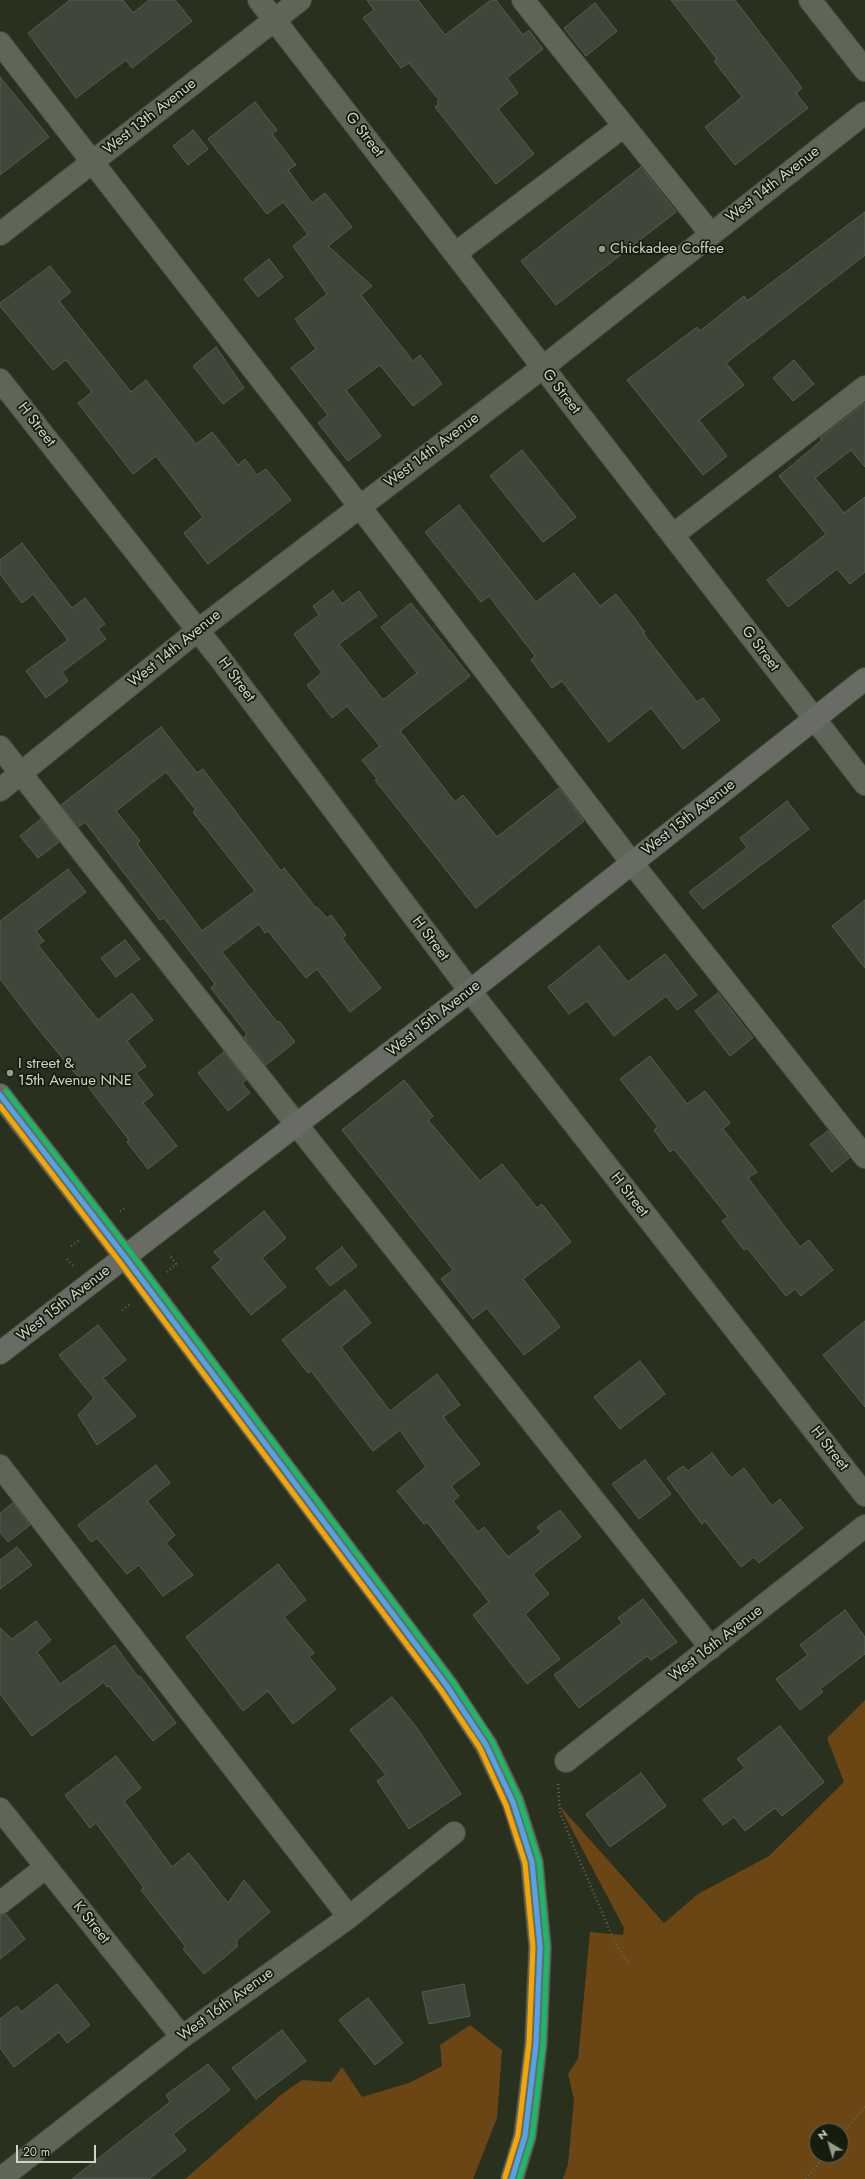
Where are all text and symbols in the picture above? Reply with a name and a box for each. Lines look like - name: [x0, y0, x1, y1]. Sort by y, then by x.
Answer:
- street label: West 13th Avenue: [100, 75, 200, 159]
- street label: G Street: [341, 109, 387, 161]
- street label: West 14th Avenue: [723, 143, 823, 227]
- place label: Chickadee Coffee: [610, 240, 724, 258]
- marker: Chickadee Coffee: [597, 244, 607, 254]
- street label: G Street: [538, 366, 584, 418]
- street label: H Street: [13, 399, 59, 451]
- street label: West 14th Avenue: [381, 410, 483, 492]
- street label: West 14th Avenue: [125, 606, 225, 692]
- street label: G Street: [737, 623, 783, 675]
- street label: H Street: [213, 654, 259, 706]
- street label: West 15th Avenue: [639, 776, 739, 860]
- street label: H Street: [407, 913, 453, 965]
- street label: West 15th Avenue: [384, 977, 484, 1061]
- place label: I street & 15th Avenue NNE: [18, 1055, 132, 1090]
- marker: I street & 15th Avenue NNE: [5, 1068, 15, 1078]
- street label: H Street: [606, 1169, 652, 1221]
- street label: West 15th Avenue: [14, 1262, 114, 1346]
- street label: H Street: [806, 1423, 852, 1475]
- street label: West 16th Avenue: [666, 1602, 766, 1686]
- street label: K Street: [69, 1898, 113, 1948]
- street label: West 16th Avenue: [175, 1964, 277, 2046]
- north arrow: [809, 2123, 849, 2163]
- text: N: [814, 2125, 831, 2143]
- scale bar: [18, 2137, 98, 2163]
- text: 20 m: [23, 2143, 50, 2161]

